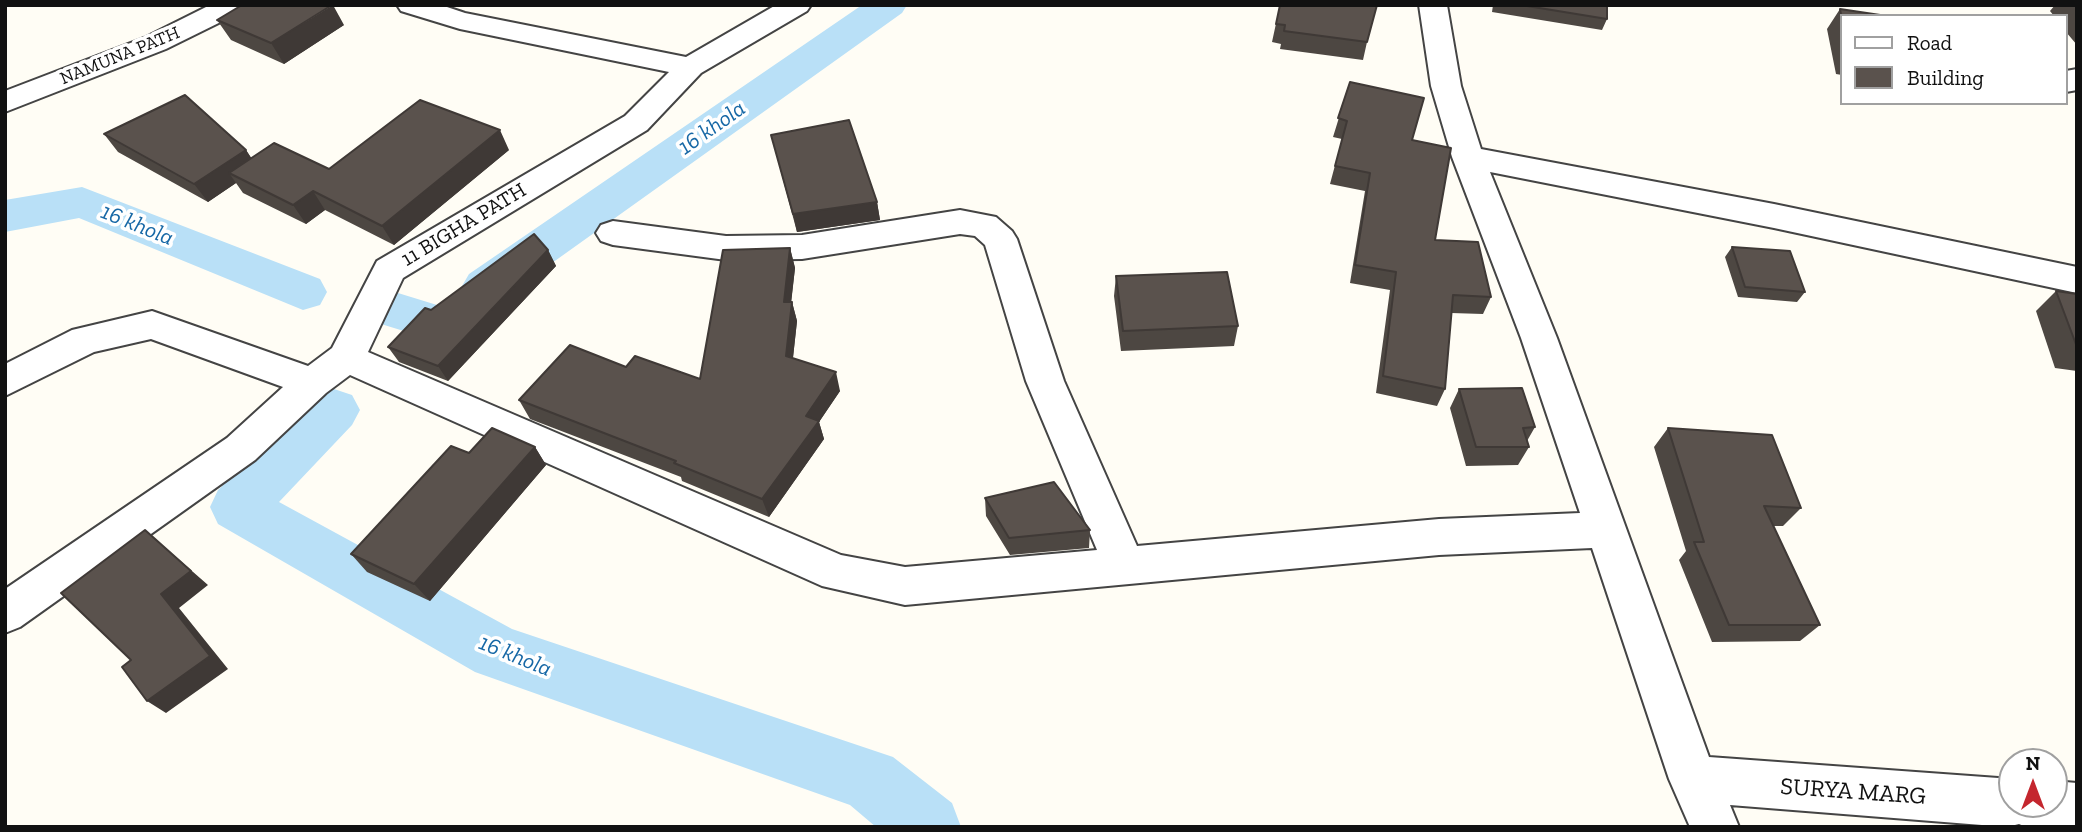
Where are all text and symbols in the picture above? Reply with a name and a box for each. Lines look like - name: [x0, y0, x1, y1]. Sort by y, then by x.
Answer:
- legend: [1840, 14, 2068, 105]
- street label: NAMUNA PATH: [57, 22, 183, 90]
- text: Road: [1907, 30, 1952, 55]
- text: Building: [1907, 65, 1984, 90]
- water label: 16 khola: [673, 95, 751, 161]
- street label: 11 BIGHA PATH: [397, 178, 531, 272]
- water label: 16 khola: [97, 198, 177, 252]
- water label: 16 khola: [475, 629, 555, 683]
- north arrow: [1998, 748, 2068, 818]
- text: N: [2026, 752, 2040, 775]
- street label: SURYA MARG: [1779, 773, 1927, 811]

